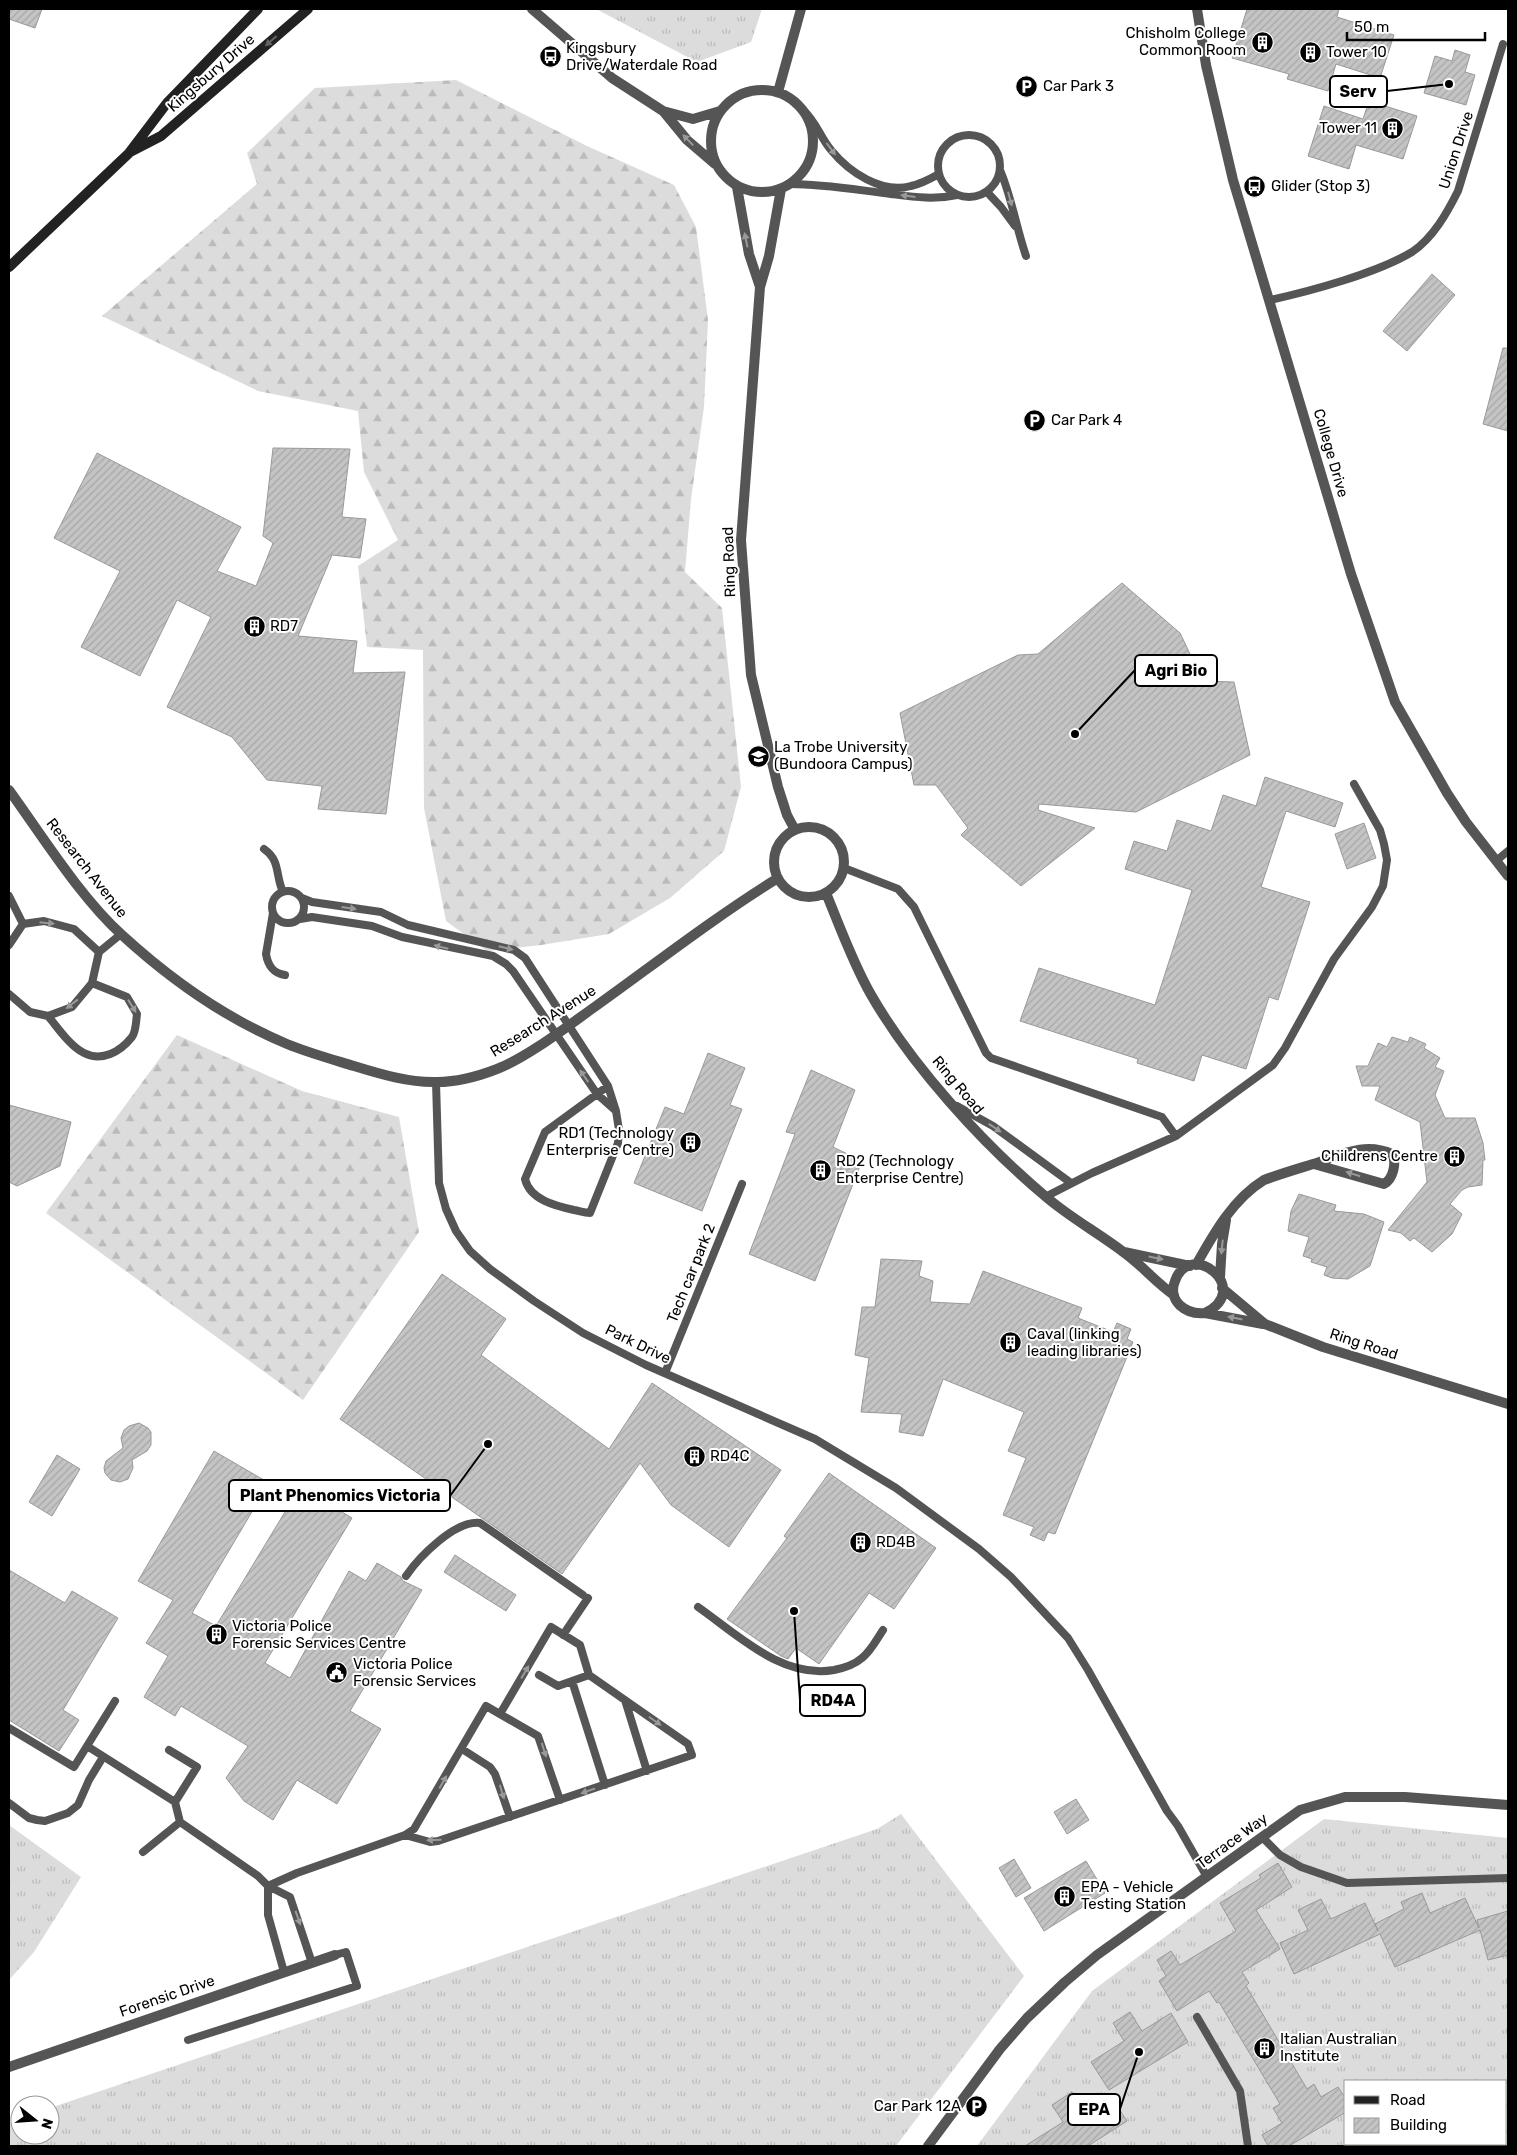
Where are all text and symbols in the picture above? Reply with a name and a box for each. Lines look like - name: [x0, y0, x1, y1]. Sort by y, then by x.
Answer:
- scale bar: [1347, 10, 1484, 42]
- text: 50 m: [1354, 18, 1389, 36]
- place label: Chisholm College Common Room: [1126, 24, 1246, 59]
- street label: Kingsbury Drive: [164, 30, 258, 116]
- building icon: Chisholm College Common Room: [1250, 30, 1274, 54]
- one-way arrow: [265, 35, 277, 47]
- place label: Kingsbury Drive/Waterdale Road: [566, 39, 717, 74]
- building icon: Tower 10: [1298, 40, 1322, 64]
- place label: Tower 10: [1326, 43, 1387, 61]
- bus stop icon: Kingsbury Drive/Waterdale Road: [538, 45, 562, 69]
- parking icon: Car Park 3: [1015, 74, 1039, 98]
- callout: Serv: [1330, 76, 1387, 107]
- place label: Car Park 3: [1043, 77, 1114, 95]
- text: Serv: [1340, 82, 1377, 101]
- street label: Union Drive: [1435, 109, 1477, 191]
- building icon: Tower 11: [1381, 116, 1405, 140]
- place label: Tower 11: [1319, 119, 1377, 137]
- one-way arrow: [682, 134, 694, 146]
- one-way arrow: [826, 142, 836, 156]
- bus stop icon: Glider (Stop 3): [1243, 174, 1267, 198]
- place label: Glider (Stop 3): [1271, 177, 1370, 195]
- one-way arrow: [1007, 191, 1015, 206]
- one-way arrow: [900, 192, 916, 200]
- one-way arrow: [742, 232, 750, 248]
- street label: College Drive: [1310, 407, 1352, 499]
- parking icon: Car Park 4: [1023, 408, 1047, 432]
- place label: Car Park 4: [1051, 411, 1122, 429]
- street label: Ring Road: [719, 526, 739, 598]
- building icon: RD7: [242, 614, 266, 638]
- place label: RD7: [270, 617, 298, 635]
- callout: Agri Bio: [1135, 655, 1217, 686]
- text: Agri Bio: [1145, 661, 1207, 680]
- place label: La Trobe University (Bundoora Campus): [774, 738, 913, 773]
- school or university icon: La Trobe University (Bundoora Campus): [746, 744, 770, 768]
- street label: Research Avenue: [43, 815, 131, 921]
- one-way arrow: [342, 904, 358, 912]
- one-way arrow: [39, 919, 55, 927]
- one-way arrow: [434, 943, 449, 951]
- one-way arrow: [498, 944, 514, 952]
- street label: Research Avenue: [487, 981, 599, 1061]
- one-way arrow: [65, 999, 78, 1009]
- one-way arrow: [128, 1000, 137, 1013]
- street label: Ring Road: [928, 1052, 988, 1118]
- one-way arrow: [579, 1069, 589, 1082]
- one-way arrow: [988, 1123, 1002, 1133]
- place label: RD1 (Technology Enterprise Centre): [546, 1124, 674, 1159]
- building icon: RD1 (Technology Enterprise Centre): [678, 1130, 702, 1154]
- building icon: Childrens Centre: [1442, 1144, 1466, 1168]
- place label: Childrens Centre: [1321, 1147, 1438, 1165]
- place label: RD2 (Technology Enterprise Centre): [836, 1152, 964, 1187]
- building icon: RD2 (Technology Enterprise Centre): [808, 1158, 832, 1182]
- one-way arrow: [1346, 1170, 1361, 1178]
- street label: Tech car park 2: [663, 1221, 719, 1325]
- one-way arrow: [1218, 1239, 1226, 1255]
- one-way arrow: [1149, 1254, 1164, 1262]
- one-way arrow: [1226, 1314, 1242, 1322]
- street label: Park Drive: [602, 1320, 674, 1368]
- place label: Caval (linking leading libraries): [1027, 1325, 1142, 1360]
- street label: Ring Road: [1328, 1325, 1400, 1363]
- building icon: Caval (linking leading libraries): [999, 1331, 1023, 1355]
- building icon: RD4C: [682, 1444, 706, 1468]
- place label: RD4C: [710, 1447, 749, 1465]
- callout: Plant Phenomics Victoria: [229, 1480, 450, 1511]
- text: Plant Phenomics Victoria: [240, 1486, 440, 1505]
- building icon: RD4B: [848, 1530, 872, 1554]
- place label: RD4B: [876, 1533, 916, 1551]
- place label: Victoria Police Forensic Services Centre: [232, 1617, 406, 1652]
- building icon: Victoria Police Forensic Services Centre: [204, 1623, 228, 1647]
- place label: Victoria Police Forensic Services: [353, 1655, 477, 1690]
- public building icon: Victoria Police Forensic Services: [325, 1661, 349, 1685]
- one-way arrow: [520, 1665, 529, 1678]
- callout: RD4A: [800, 1685, 865, 1716]
- text: RD4A: [811, 1691, 856, 1710]
- one-way arrow: [649, 1716, 662, 1726]
- one-way arrow: [541, 1743, 548, 1758]
- one-way arrow: [438, 1775, 447, 1788]
- one-way arrow: [499, 1784, 507, 1799]
- one-way arrow: [580, 1787, 595, 1795]
- street label: Terrace Way: [1193, 1809, 1271, 1873]
- one-way arrow: [425, 1837, 441, 1845]
- place label: EPA - Vehicle Testing Station: [1081, 1878, 1186, 1913]
- building icon: EPA - Vehicle Testing Station: [1053, 1884, 1077, 1908]
- one-way arrow: [294, 1911, 302, 1926]
- street label: Forensic Drive: [117, 1971, 217, 2021]
- place label: Italian Australian Institute: [1280, 2030, 1397, 2065]
- building icon: Italian Australian Institute: [1252, 2036, 1276, 2060]
- legend: [1344, 2080, 1507, 2145]
- text: Road: [1390, 2091, 1426, 2109]
- parking icon: Car Park 12A: [965, 2094, 989, 2118]
- callout: EPA: [1068, 2094, 1120, 2125]
- north arrow: [10, 2095, 60, 2145]
- place label: Car Park 12A: [874, 2097, 961, 2115]
- text: EPA: [1078, 2100, 1110, 2119]
- text: N: [37, 2116, 57, 2131]
- text: Building: [1390, 2116, 1447, 2134]

